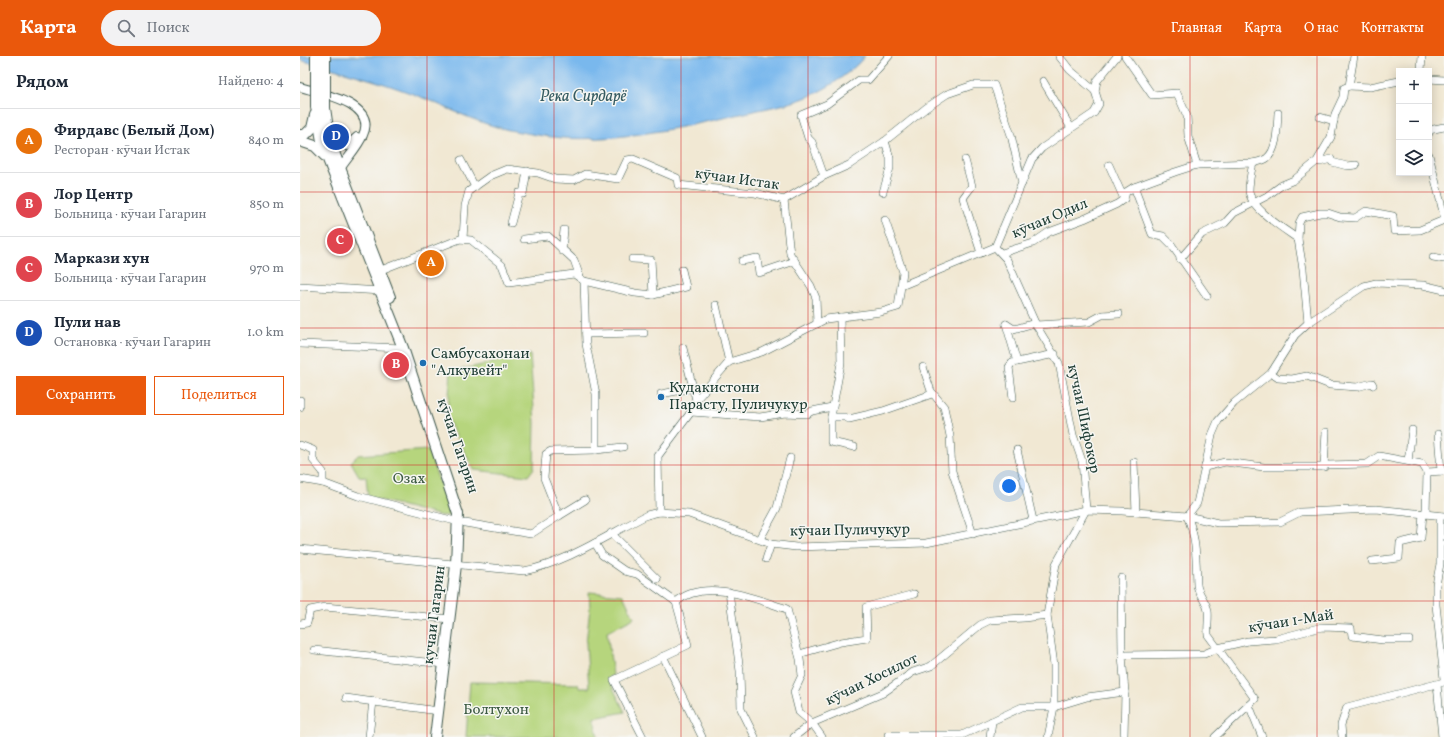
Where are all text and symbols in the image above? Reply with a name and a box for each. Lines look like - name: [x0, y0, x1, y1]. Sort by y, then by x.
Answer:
- search box: [101, 10, 381, 46]
- text: Карта: [20, 15, 77, 41]
- icon: search: [115, 17, 137, 39]
- text: Поиск: [147, 18, 190, 39]
- text: Главная: [1171, 19, 1222, 38]
- text: Карта: [1244, 19, 1282, 38]
- text: О нас: [1304, 19, 1339, 38]
- text: Контакты: [1361, 19, 1424, 38]
- map controls: [1396, 68, 1432, 176]
- button: +: [1396, 68, 1432, 104]
- text: Рядом: [16, 71, 69, 94]
- text: Найдено: 4: [218, 73, 284, 91]
- water label: Река Сирдарё: [540, 86, 627, 108]
- button: −: [1396, 104, 1432, 140]
- text: Фирдавс (Белый Дом): [54, 121, 214, 142]
- pin: D: [323, 122, 349, 152]
- text: A: [24, 132, 34, 150]
- text: 840 m: [248, 132, 284, 150]
- button: layers: [1396, 140, 1432, 176]
- text: Ресторан · кӯчаи Истак: [54, 142, 190, 160]
- street label: кӯчаи Истак: [693, 164, 781, 196]
- text: Лор Центр: [54, 185, 133, 206]
- street label: кӯчаи Одил: [1009, 194, 1091, 244]
- text: B: [25, 196, 33, 214]
- text: 850 m: [250, 196, 284, 214]
- text: Больница · кӯчаи Гагарин: [54, 206, 206, 224]
- pin: C: [327, 226, 353, 256]
- pin: A: [418, 248, 444, 278]
- text: Маркази хун: [54, 249, 150, 270]
- text: C: [25, 260, 33, 278]
- text: 970 m: [250, 260, 284, 278]
- text: Больница · кӯчаи Гагарин: [54, 270, 206, 288]
- text: Пули нав: [54, 313, 121, 334]
- text: D: [24, 324, 34, 342]
- text: 1.0 km: [247, 324, 284, 342]
- text: Остановка · кӯчаи Гагарин: [54, 334, 211, 352]
- place label: Самбусахонаи "Алкувейт": [431, 344, 530, 382]
- pin: B: [383, 350, 409, 380]
- marker: Самбусахонаи "Алкувейт": [418, 358, 428, 368]
- street label: кучаи Шифокор: [1061, 363, 1105, 475]
- button: Сохранить: [16, 376, 146, 415]
- button: Поделиться: [154, 376, 284, 415]
- place label: Кудакистони Парасту, Пуличукур: [669, 378, 807, 416]
- marker: Кудакистони Парасту, Пуличукур: [656, 392, 666, 402]
- street label: кӯчаи Гагарин: [431, 396, 483, 496]
- park label: Озах: [393, 469, 425, 490]
- your location: [999, 476, 1019, 496]
- street label: кӯчаи Пуличуқур: [790, 519, 910, 543]
- street label: кучаи Гагарин: [419, 564, 451, 666]
- street label: кӯчаи 1-Май: [1247, 605, 1335, 639]
- street label: кӯчаи Хосилот: [822, 648, 922, 711]
- park label: Болтухон: [463, 700, 529, 721]

